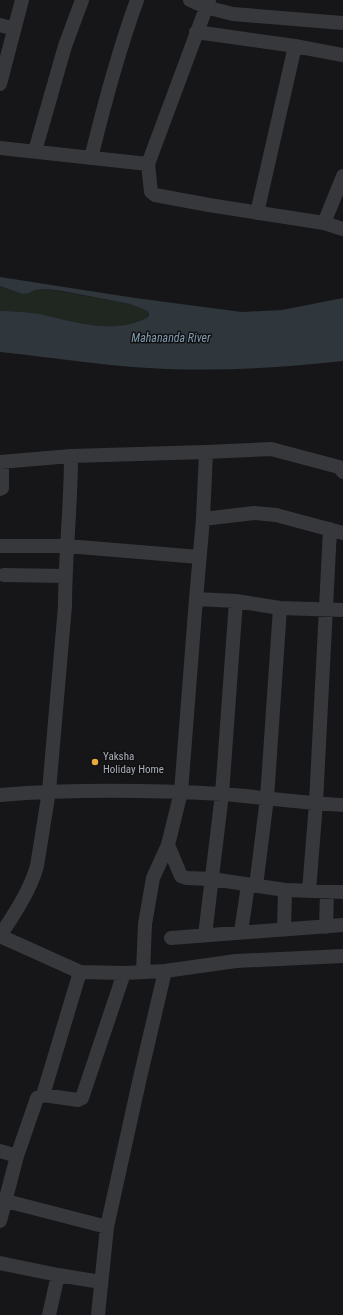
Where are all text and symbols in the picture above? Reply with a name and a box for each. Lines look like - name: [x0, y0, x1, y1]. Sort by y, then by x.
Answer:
- water label: Mahananda River: [131, 331, 211, 345]
- place label: Yaksha Holiday Home: [103, 750, 164, 776]
- marker: Yaksha Holiday Home: [90, 757, 100, 767]

